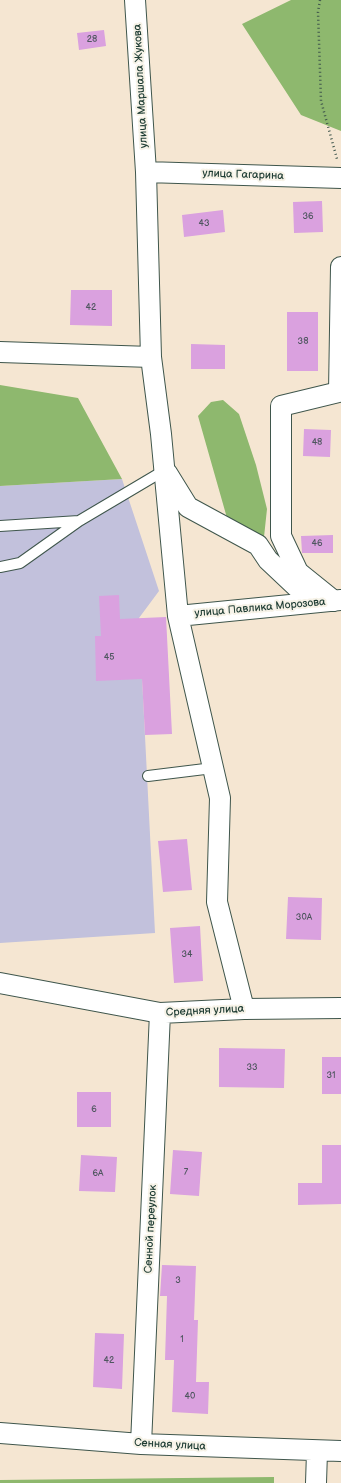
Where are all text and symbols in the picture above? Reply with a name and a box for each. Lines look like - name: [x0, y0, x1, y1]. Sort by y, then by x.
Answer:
- street label: улица Маршала Жукова: [131, 24, 151, 148]
- house number: 28: [87, 35, 97, 45]
- street label: улица Гагарина: [202, 167, 284, 183]
- house number: 36: [302, 212, 314, 222]
- house number: 43: [198, 219, 210, 229]
- house number: 42: [86, 303, 96, 313]
- house number: 38: [298, 337, 308, 347]
- house number: 48: [312, 438, 322, 448]
- house number: 46: [312, 539, 322, 549]
- street label: улица Павлика Морозова: [194, 596, 326, 620]
- house number: 45: [104, 653, 114, 663]
- house number: 30А: [296, 913, 312, 923]
- house number: 34: [181, 950, 193, 960]
- street label: Средняя улица: [166, 1002, 244, 1020]
- house number: 33: [246, 1063, 258, 1073]
- house number: 31: [326, 1071, 336, 1081]
- house number: 6: [91, 1105, 97, 1115]
- house number: 7: [184, 1168, 188, 1178]
- house number: 6А: [93, 1169, 103, 1179]
- street label: Сенной переулок: [142, 1184, 160, 1274]
- house number: 3: [175, 1276, 181, 1286]
- house number: 1: [180, 1335, 184, 1345]
- house number: 42: [104, 1356, 114, 1366]
- house number: 40: [185, 1392, 195, 1402]
- street label: Сенная улица: [134, 1437, 206, 1453]

